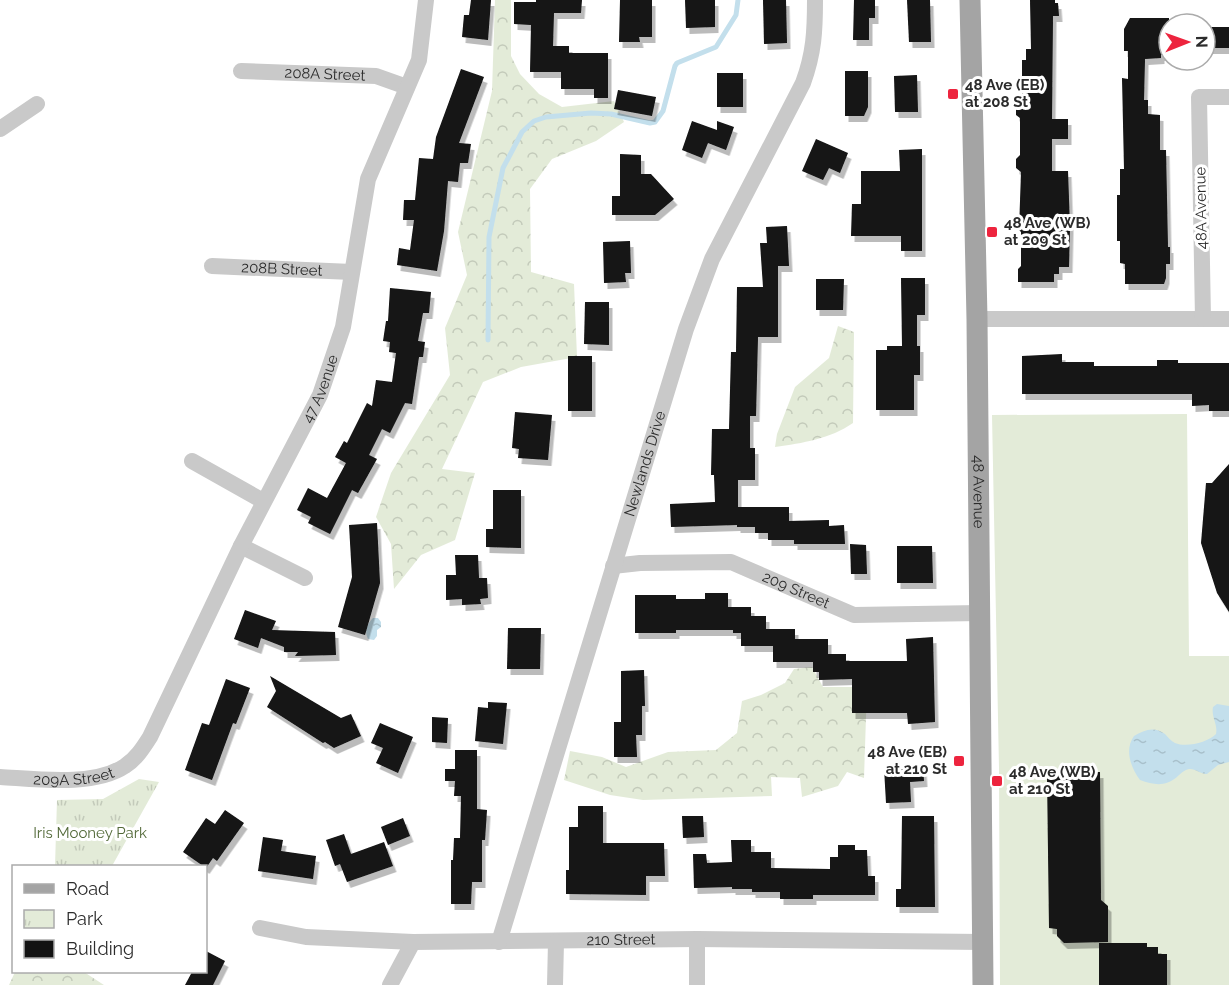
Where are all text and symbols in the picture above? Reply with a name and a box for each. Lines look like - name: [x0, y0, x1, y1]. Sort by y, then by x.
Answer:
- north arrow: [1157, 12, 1217, 72]
- text: N: [1192, 35, 1211, 48]
- street label: 208A Street: [284, 64, 366, 85]
- place label: 48 Ave (EB) at 208 St: [965, 76, 1045, 111]
- marker: 48 Ave (EB) at 208 St: [946, 87, 960, 101]
- street label: 48A Avenue: [1191, 166, 1211, 249]
- place label: 48 Ave (WB) at 209 St: [1004, 214, 1091, 249]
- marker: 48 Ave (WB) at 209 St: [985, 225, 999, 239]
- street label: 208B Street: [241, 258, 323, 280]
- street label: 47 Avenue: [298, 352, 342, 426]
- street label: Newlands Drive: [620, 409, 670, 519]
- street label: 48 Avenue: [969, 455, 988, 529]
- street label: 209 Street: [760, 568, 832, 612]
- place label: 48 Ave (EB) at 210 St: [868, 743, 947, 778]
- marker: 48 Ave (EB) at 210 St: [952, 754, 966, 768]
- place label: 48 Ave (WB) at 210 St: [1009, 763, 1096, 798]
- street label: 209A Street: [33, 764, 117, 789]
- marker: 48 Ave (WB) at 210 St: [990, 774, 1004, 788]
- park label: Iris Mooney Park: [33, 824, 147, 842]
- legend: [12, 865, 207, 973]
- text: Road: [66, 878, 109, 899]
- text: Park: [66, 908, 103, 929]
- street label: 210 Street: [586, 930, 656, 949]
- text: Building: [66, 938, 134, 959]

